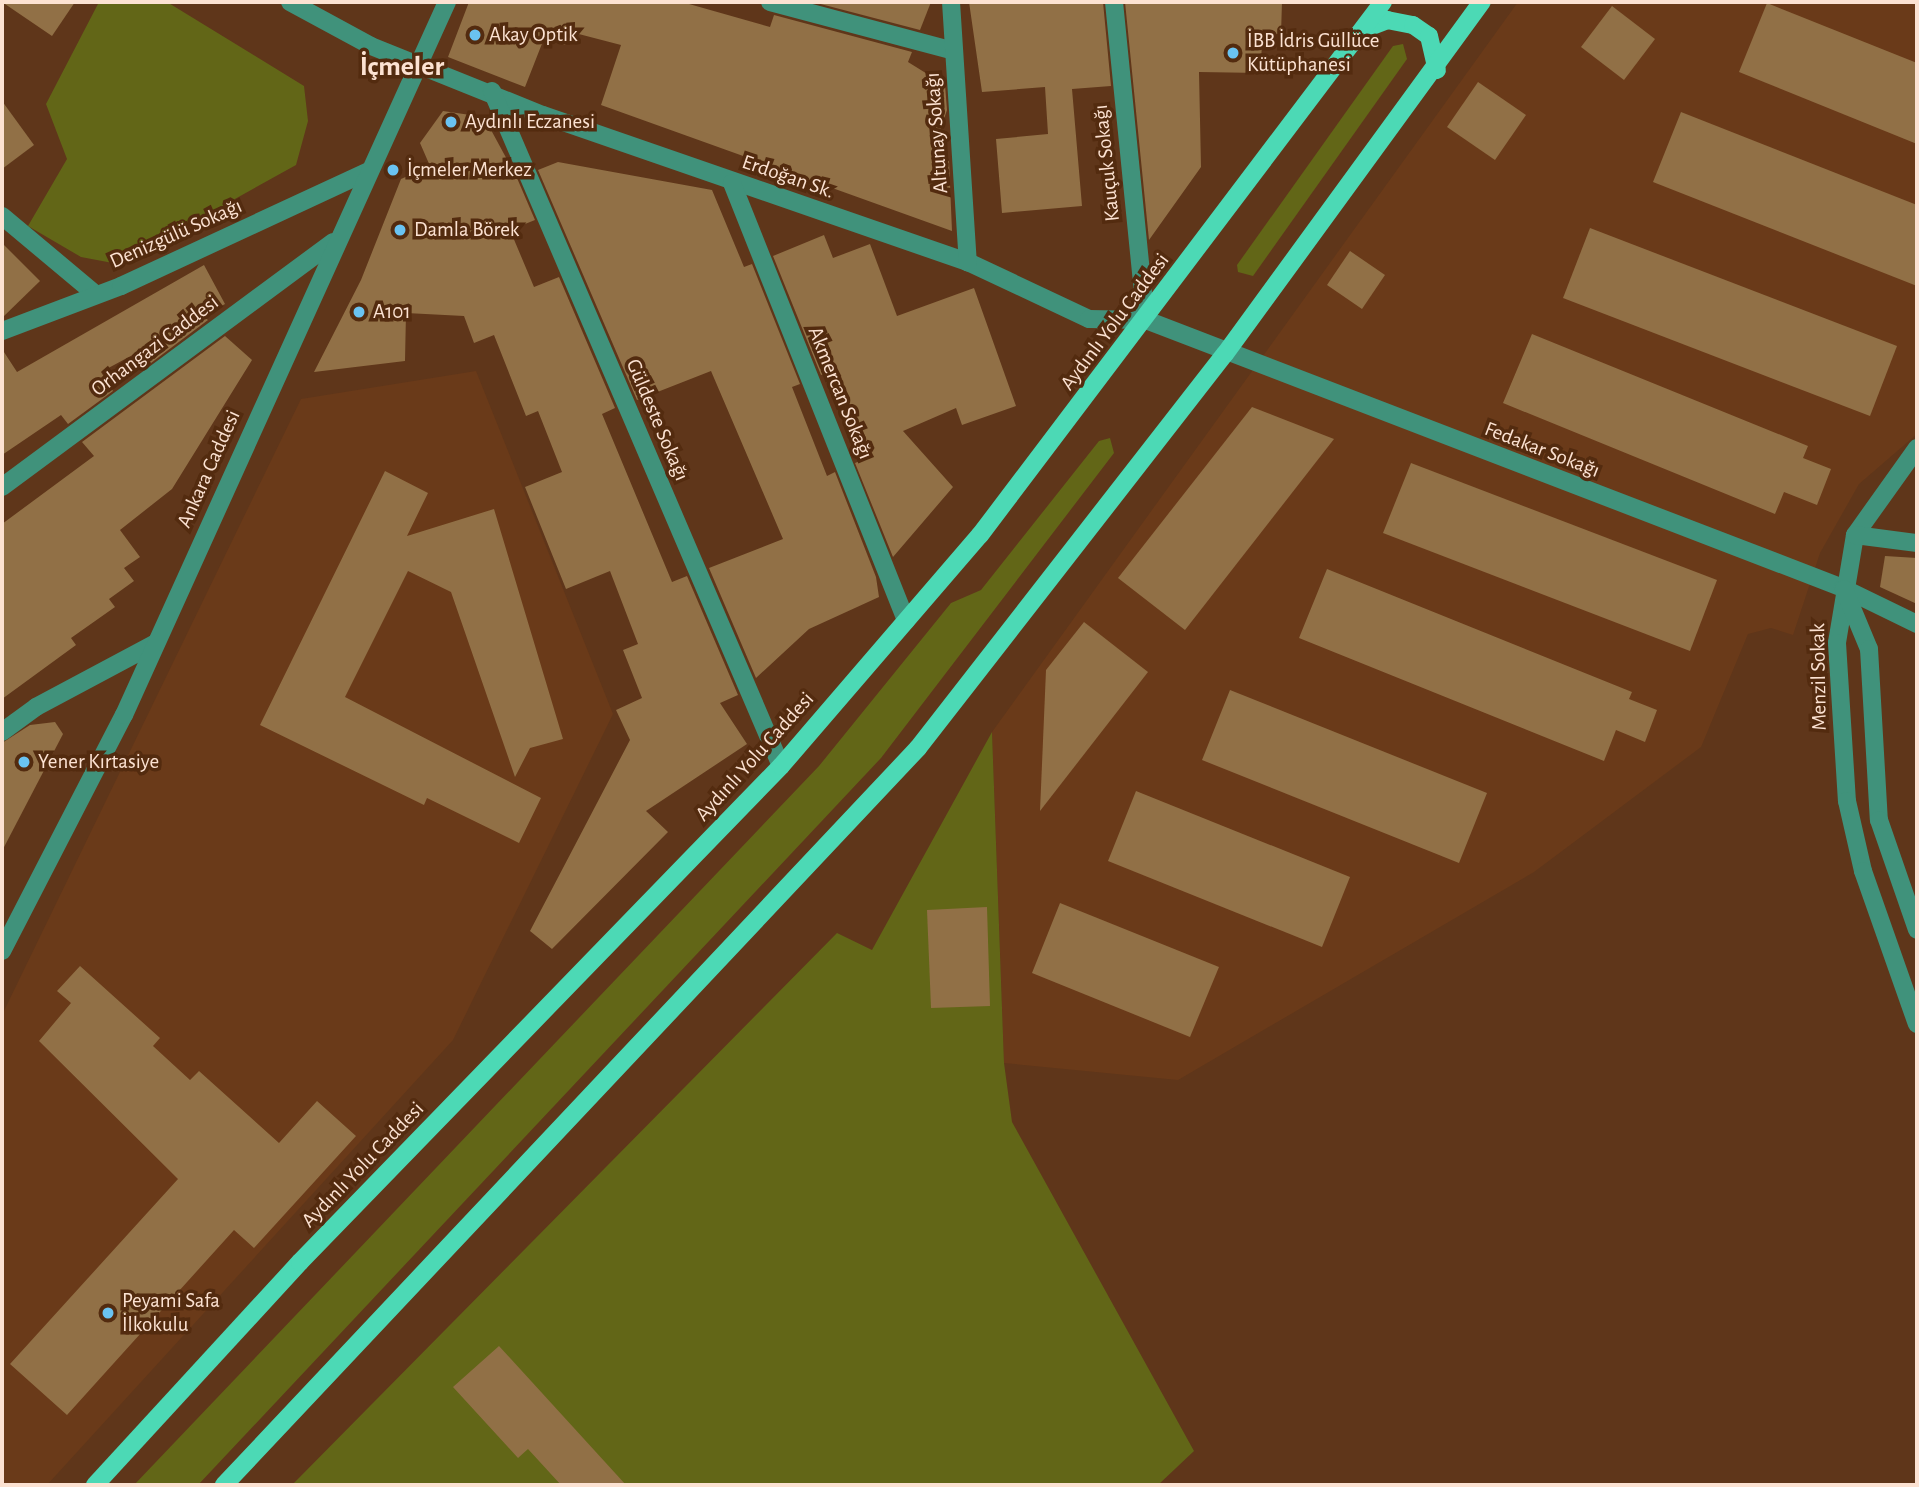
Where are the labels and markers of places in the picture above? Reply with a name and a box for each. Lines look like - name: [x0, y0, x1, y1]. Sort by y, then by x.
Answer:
- place label: Akay Optik: [489, 22, 578, 48]
- marker: Akay Optik: [467, 27, 483, 43]
- place label: İBB İdris Güllüce Kütüphanesi: [1247, 28, 1380, 78]
- marker: İBB İdris Güllüce Kütüphanesi: [1225, 45, 1241, 61]
- place label: Aydınlı Eczanesi: [465, 109, 595, 135]
- marker: Aydınlı Eczanesi: [443, 114, 459, 130]
- place label: İçmeler Merkez: [407, 157, 532, 183]
- marker: İçmeler Merkez: [385, 162, 401, 178]
- place label: Damla Börek: [414, 217, 519, 243]
- marker: Damla Börek: [392, 222, 408, 238]
- place label: A101: [373, 299, 411, 325]
- marker: A101: [351, 304, 367, 320]
- place label: Yener Kırtasiye: [38, 749, 159, 775]
- marker: Yener Kırtasiye: [16, 754, 32, 770]
- place label: Peyami Safa İlkokulu: [122, 1288, 220, 1338]
- marker: Peyami Safa İlkokulu: [100, 1305, 116, 1321]

